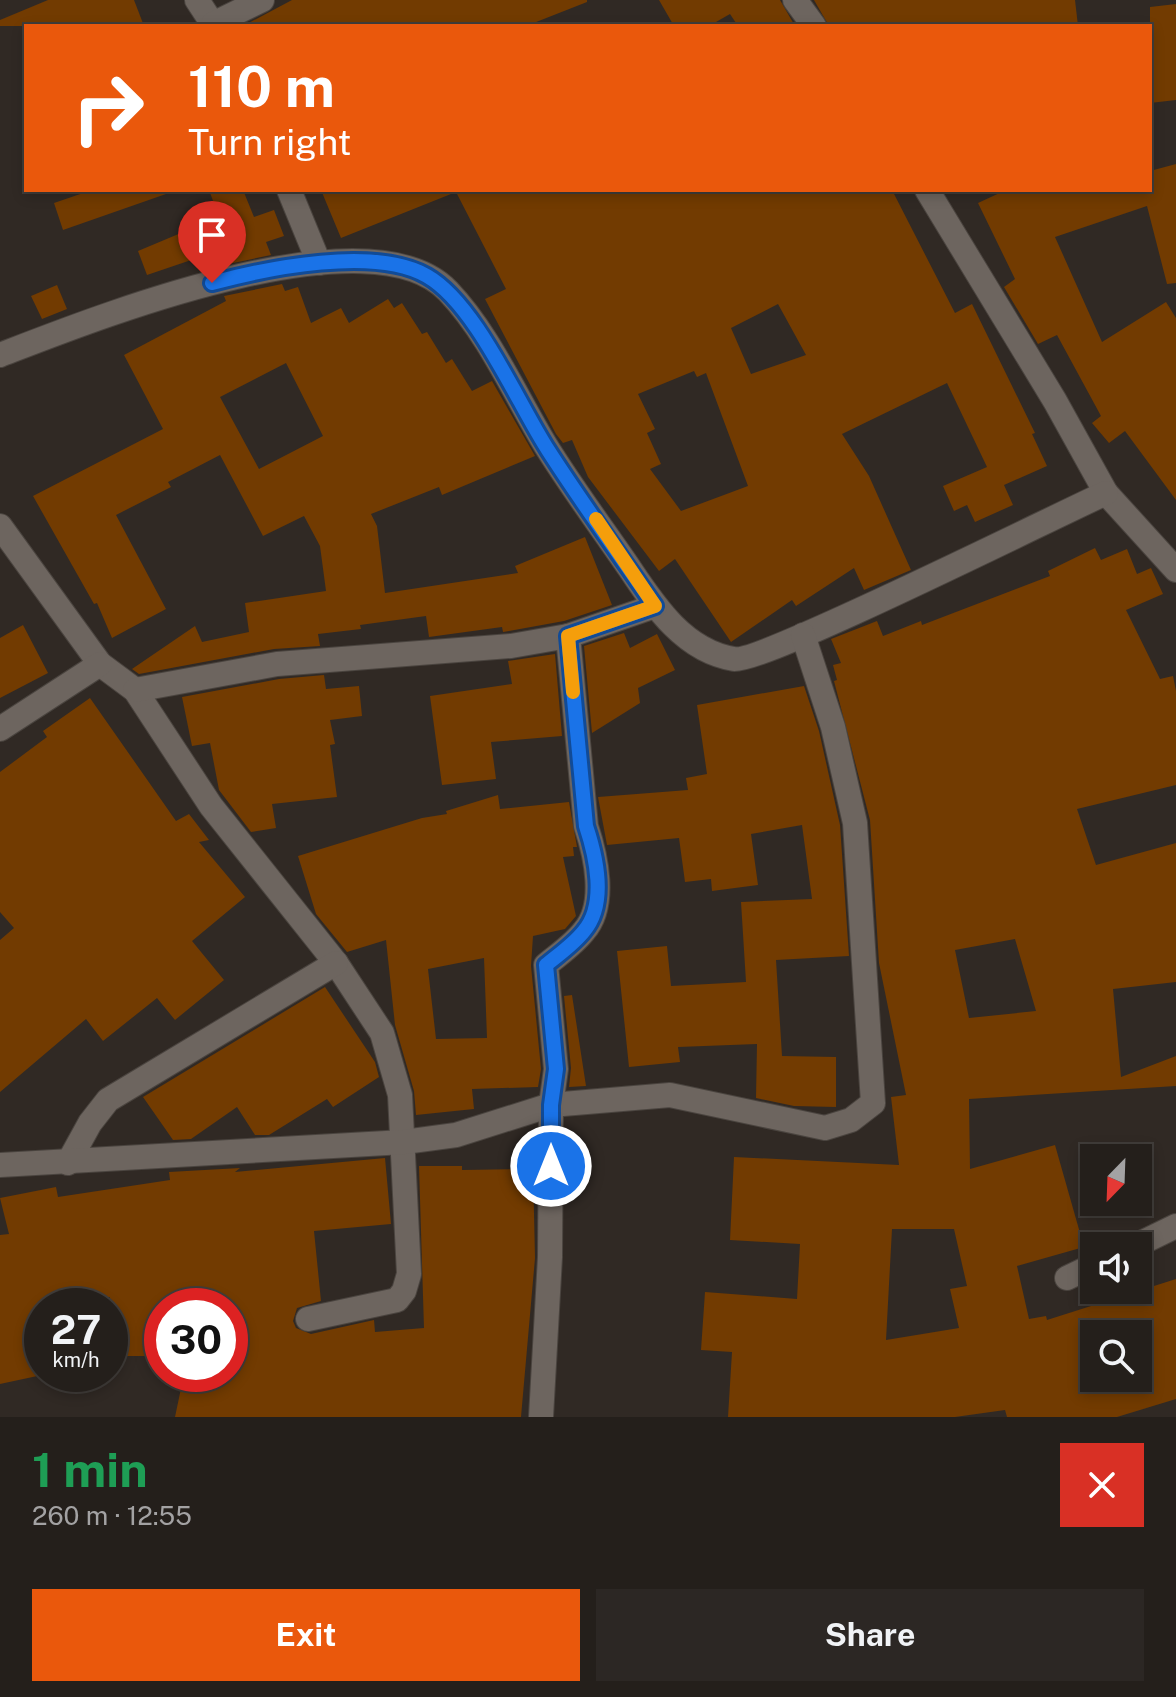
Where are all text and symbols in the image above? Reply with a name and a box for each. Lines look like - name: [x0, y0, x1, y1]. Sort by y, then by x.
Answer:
- text: 110 m: [188, 54, 335, 120]
- icon: right: [56, 56, 160, 160]
- text: Turn right: [188, 121, 351, 163]
- pin: [178, 201, 246, 283]
- icon: arrive: [190, 213, 234, 257]
- position arrow: [509, 1124, 593, 1208]
- north arrow: [1080, 1144, 1152, 1216]
- map controls: [1080, 1144, 1152, 1392]
- button: sound: [1080, 1232, 1152, 1304]
- speed limit sign: 30: [144, 1288, 248, 1392]
- text: 27: [51, 1306, 101, 1353]
- button: search: [1080, 1320, 1152, 1392]
- text: km/h: [52, 1348, 100, 1372]
- text: 1 min: [32, 1441, 148, 1498]
- button: close: [1060, 1443, 1144, 1527]
- text: 260 m · 12:55: [32, 1500, 192, 1531]
- button: Exit: [32, 1589, 580, 1681]
- button: Share: [596, 1589, 1144, 1681]

